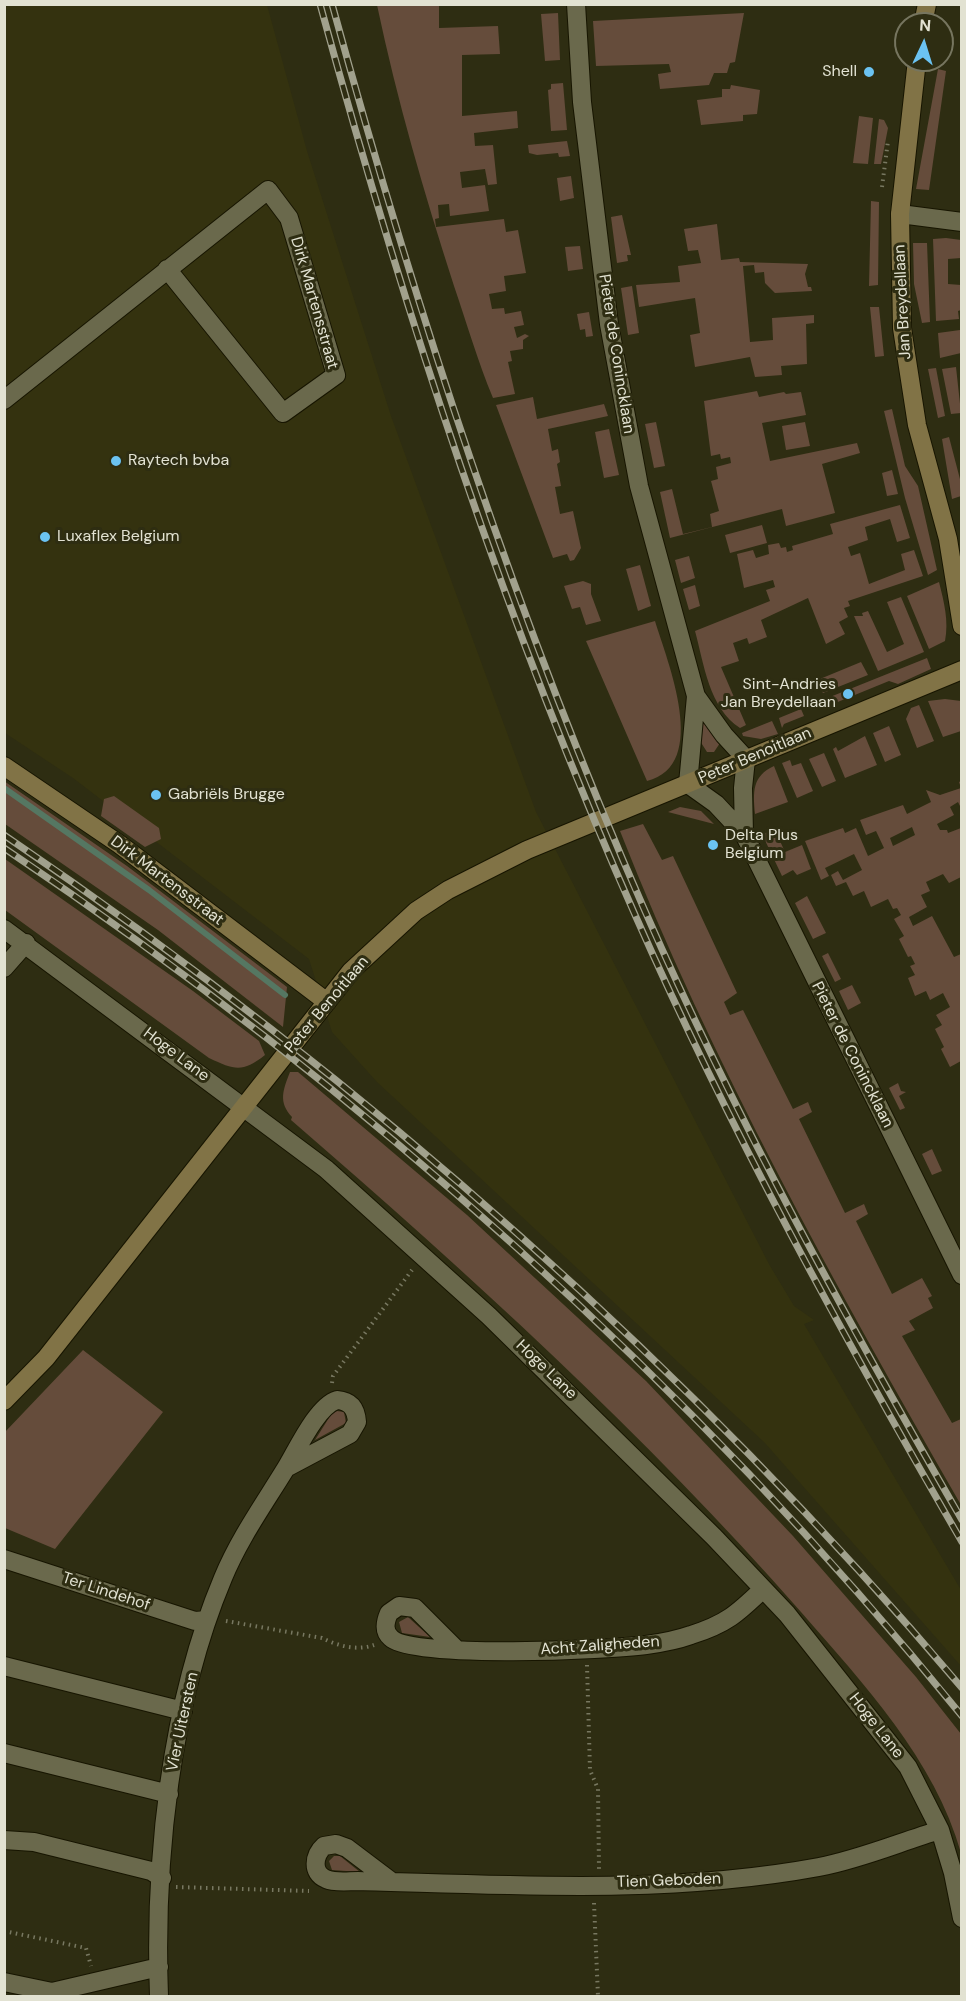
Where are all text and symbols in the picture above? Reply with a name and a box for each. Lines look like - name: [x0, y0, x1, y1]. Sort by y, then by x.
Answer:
- north arrow: [894, 12, 954, 72]
- text: N: [919, 15, 932, 36]
- place label: Shell: [822, 62, 857, 82]
- marker: Shell: [862, 65, 876, 79]
- street label: Dirk Martensstraat: [286, 235, 342, 371]
- street label: Jan Breydellaan: [890, 244, 916, 360]
- street label: Pieter de Conincklaan: [594, 273, 638, 435]
- place label: Raytech bvba: [128, 451, 229, 471]
- marker: Raytech bvba: [109, 454, 123, 468]
- place label: Luxaflex Belgium: [57, 527, 180, 547]
- marker: Luxaflex Belgium: [38, 530, 52, 544]
- place label: Sint-Andries Jan Breydellaan: [721, 675, 836, 713]
- marker: Sint-Andries Jan Breydellaan: [841, 687, 855, 701]
- street label: Peter Benoitlaan: [696, 724, 814, 788]
- place label: Gabriëls Brugge: [168, 785, 285, 805]
- marker: Gabriëls Brugge: [149, 788, 163, 802]
- place label: Delta Plus Belgium: [725, 826, 798, 864]
- street label: Dirk Martensstraat: [107, 832, 227, 930]
- marker: Delta Plus Belgium: [706, 838, 720, 852]
- street label: Peter Benoitlaan: [281, 953, 373, 1057]
- street label: Pieter de Conincklaan: [807, 979, 897, 1131]
- street label: Hoge Lane: [139, 1024, 213, 1086]
- street label: Hoge Lane: [511, 1336, 581, 1404]
- street label: Ter Lindehof: [60, 1569, 152, 1615]
- street label: Acht Zaligheden: [540, 1632, 660, 1660]
- street label: Vier Uitersten: [163, 1671, 203, 1773]
- street label: Hoge Lane: [845, 1690, 907, 1762]
- street label: Tien Geboden: [617, 1870, 721, 1892]

